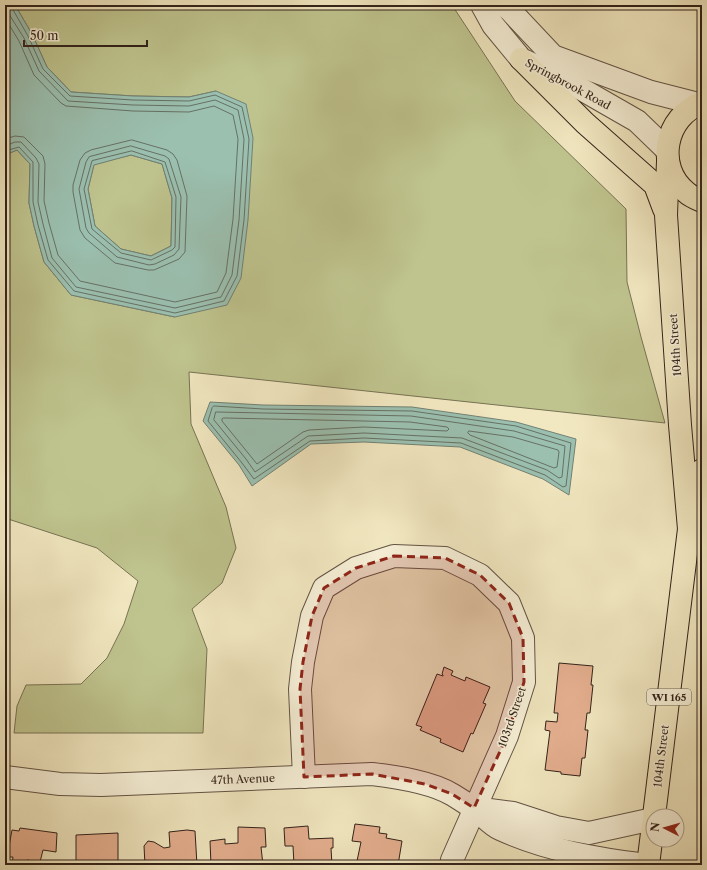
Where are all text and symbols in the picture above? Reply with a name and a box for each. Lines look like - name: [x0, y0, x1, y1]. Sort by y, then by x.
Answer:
- scale bar: [24, 22, 147, 48]
- text: 50 m: [30, 28, 59, 43]
- street label: Springbrook Road: [523, 56, 613, 113]
- street label: 104th Street: [666, 313, 684, 377]
- street label: 103rd Street: [495, 685, 529, 749]
- road number: WI 165: [647, 689, 691, 705]
- street label: 104th Street: [650, 724, 672, 788]
- street label: 47th Avenue: [211, 771, 275, 787]
- north arrow: [645, 808, 685, 848]
- text: N: [648, 821, 663, 832]

